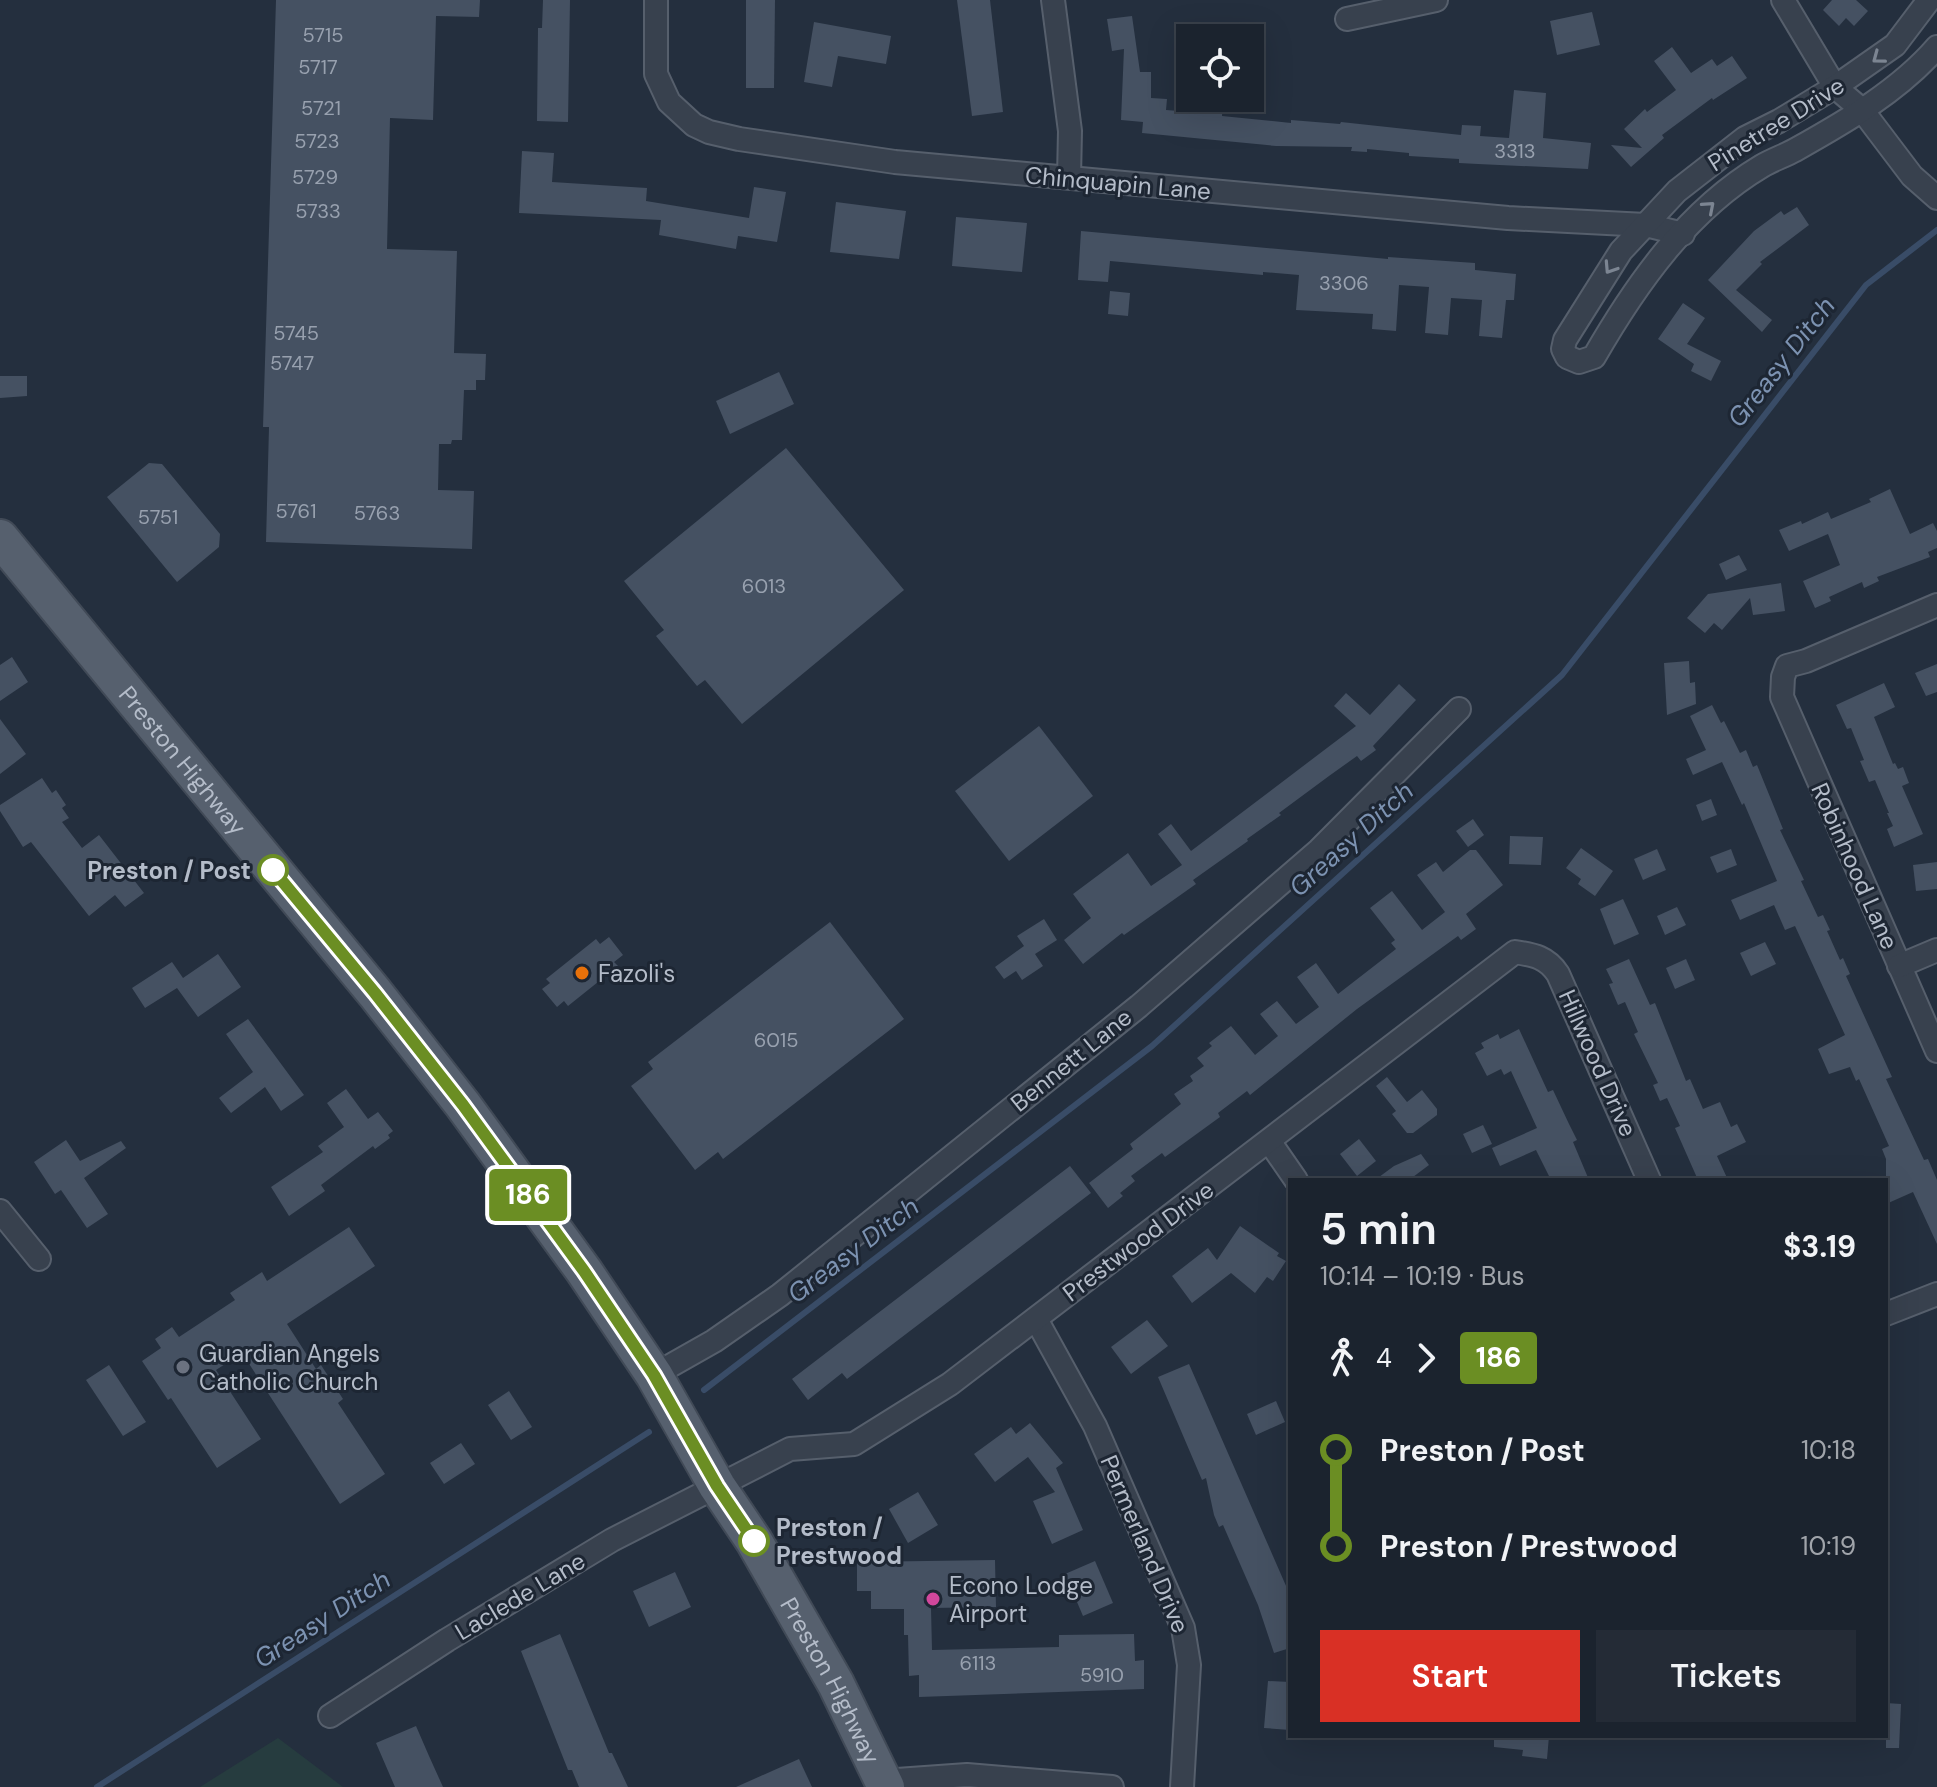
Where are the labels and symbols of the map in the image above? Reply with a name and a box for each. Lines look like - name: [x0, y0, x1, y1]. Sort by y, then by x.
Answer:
- house number: 5715: [302, 22, 344, 48]
- one-way arrow: [1872, 48, 1887, 62]
- house number: 5717: [298, 54, 338, 80]
- street label: Pinetree Drive: [1702, 70, 1850, 178]
- house number: 5721: [301, 95, 341, 121]
- house number: 5723: [294, 128, 340, 154]
- house number: 3313: [1494, 138, 1536, 164]
- street label: Chinquapin Lane: [1024, 159, 1212, 207]
- house number: 5729: [292, 164, 338, 190]
- house number: 5733: [295, 198, 341, 224]
- one-way arrow: [1700, 202, 1715, 217]
- one-way arrow: [1604, 259, 1619, 274]
- house number: 3306: [1319, 270, 1369, 296]
- water label: Greasy Ditch: [1720, 290, 1842, 434]
- house number: 5745: [273, 320, 319, 346]
- house number: 5747: [270, 350, 314, 376]
- house number: 5761: [276, 498, 316, 524]
- house number: 5763: [354, 500, 400, 526]
- house number: 5751: [138, 504, 178, 530]
- house number: 6013: [742, 573, 786, 599]
- street label: Preston Highway: [113, 679, 254, 841]
- water label: Greasy Ditch: [1282, 774, 1420, 904]
- street label: Robinhood Lane: [1804, 778, 1906, 954]
- place label: Preston / Post: [87, 855, 251, 886]
- marker: Preston / Post: [258, 855, 288, 885]
- place label: Fazoli's: [598, 958, 675, 989]
- marker: Fazoli's: [573, 964, 591, 982]
- street label: Hillwood Drive: [1552, 985, 1644, 1141]
- street label: Bennett Lane: [1004, 1002, 1138, 1118]
- house number: 6015: [754, 1027, 798, 1053]
- line badge: 186: [482, 1169, 574, 1221]
- street label: Prestwood Drive: [1056, 1174, 1220, 1308]
- water label: Greasy Ditch: [780, 1189, 926, 1311]
- place label: Guardian Angels Catholic Church: [199, 1338, 380, 1397]
- marker: Guardian Angels Catholic Church: [174, 1358, 192, 1376]
- street label: Permerland Drive: [1094, 1450, 1196, 1638]
- place label: Preston / Prestwood: [776, 1512, 902, 1571]
- marker: Preston / Prestwood: [739, 1526, 769, 1556]
- street label: Laclede Lane: [449, 1545, 591, 1647]
- water label: Greasy Ditch: [247, 1562, 397, 1676]
- place label: Econo Lodge Airport: [949, 1570, 1093, 1629]
- marker: Econo Lodge Airport: [924, 1590, 942, 1608]
- street label: Preston Highway: [774, 1591, 888, 1769]
- house number: 6113: [960, 1650, 996, 1676]
- house number: 5910: [1080, 1662, 1124, 1688]

